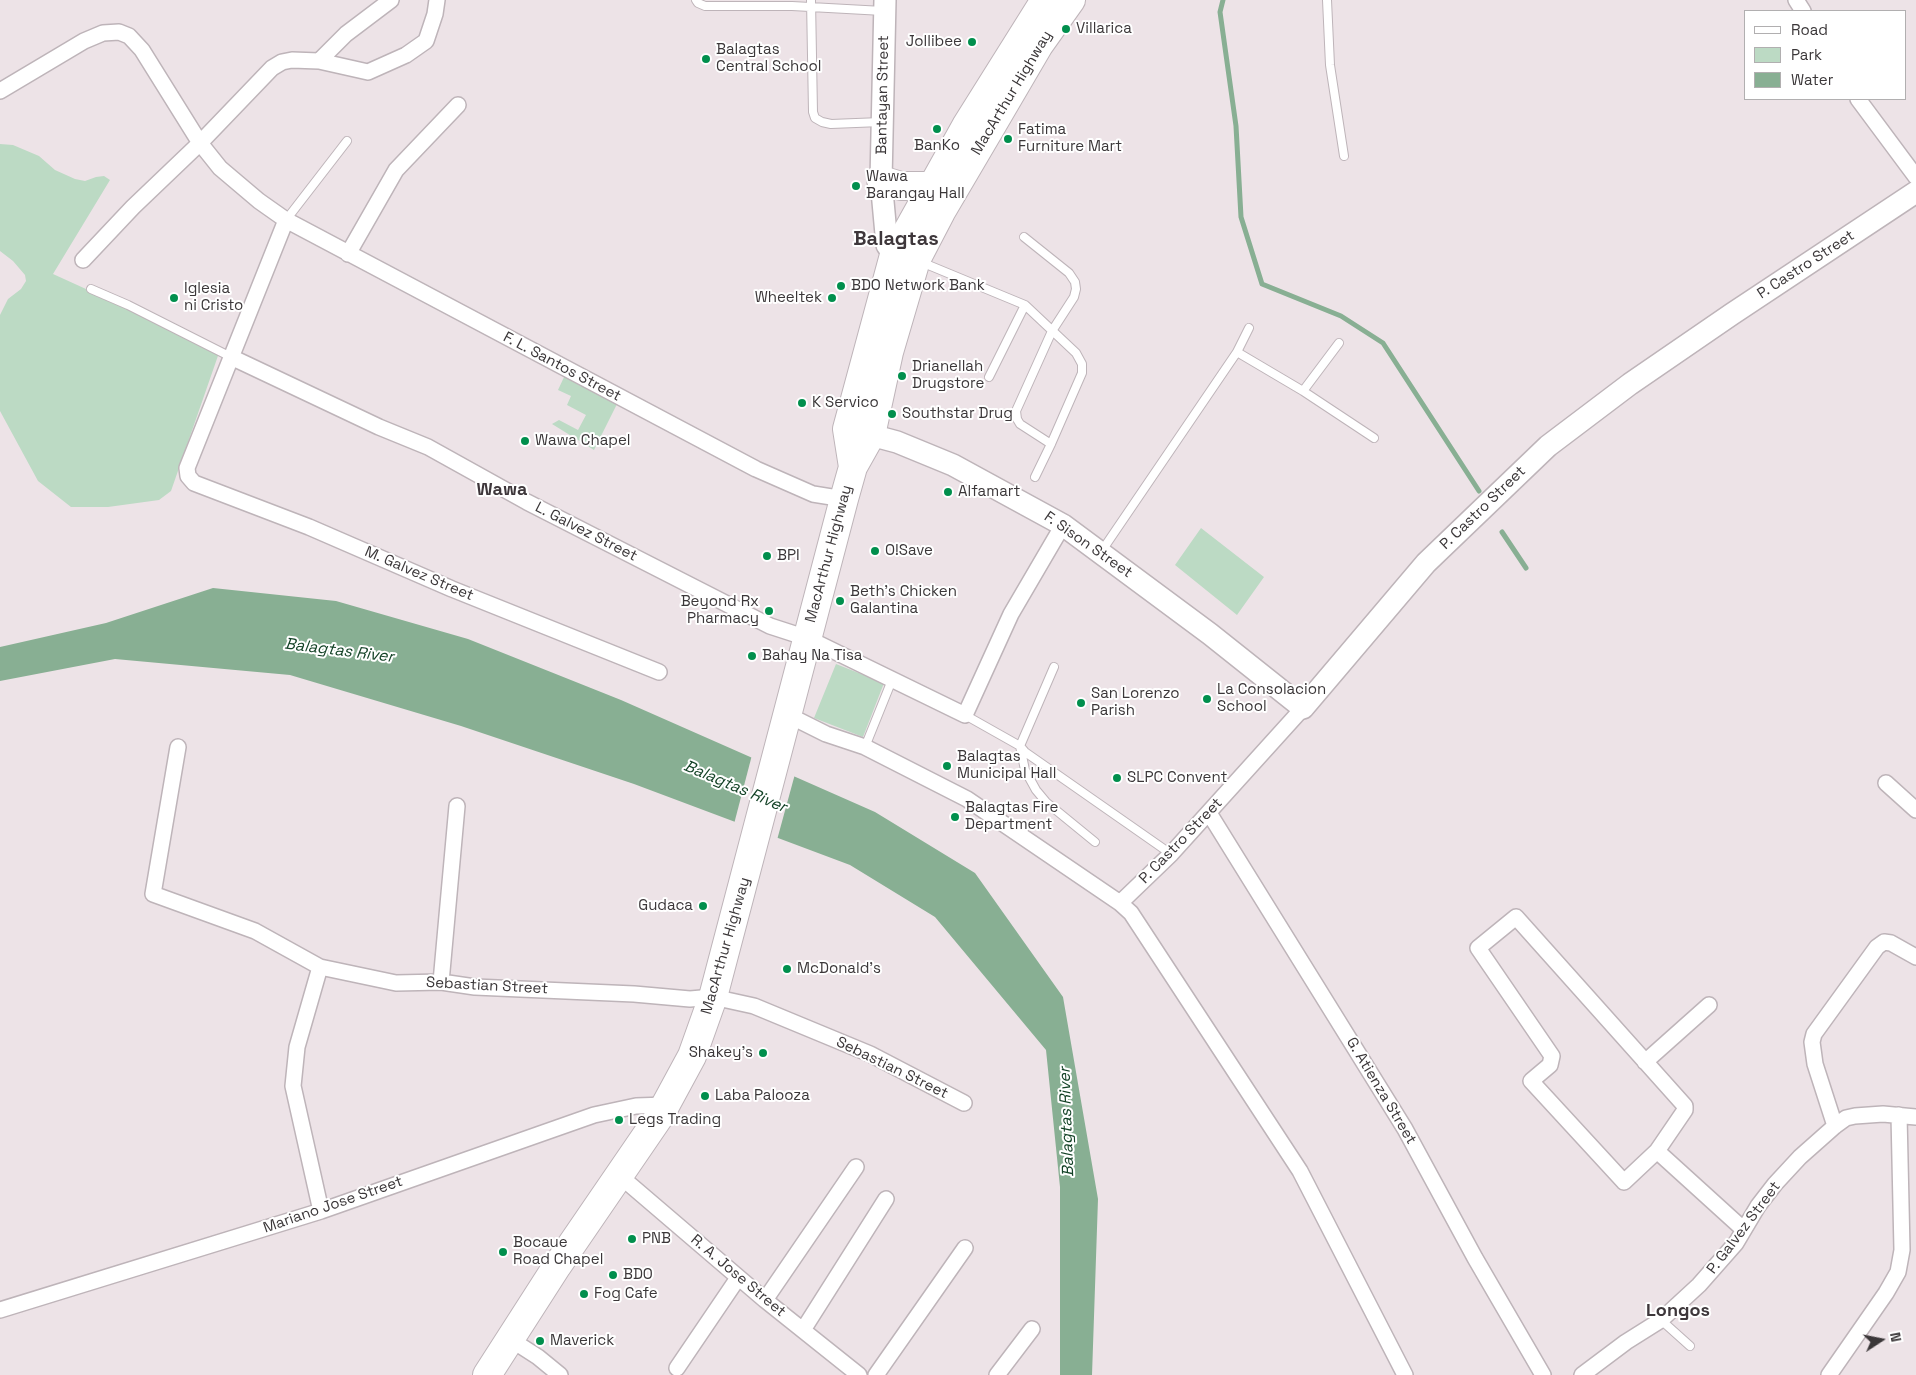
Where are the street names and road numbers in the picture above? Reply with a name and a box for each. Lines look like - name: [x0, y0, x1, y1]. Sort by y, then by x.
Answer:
- street label: MacArthur Highway: [968, 28, 1056, 158]
- street label: Bantayan Street: [873, 35, 893, 155]
- street label: P. Castro Street: [1754, 227, 1858, 303]
- street label: F. L. Santos Street: [500, 328, 624, 406]
- street label: P. Castro Street: [1436, 463, 1530, 553]
- street label: MacArthur Highway: [802, 483, 856, 625]
- street label: L. Galvez Street: [532, 499, 640, 565]
- street label: F. Sison Street: [1040, 508, 1136, 582]
- street label: M. Galvez Street: [362, 543, 476, 605]
- street label: P. Castro Street: [1136, 794, 1226, 888]
- street label: MacArthur Highway: [698, 875, 754, 1017]
- street label: Sebastian Street: [426, 974, 548, 998]
- street label: Sebastian Street: [833, 1033, 951, 1103]
- street label: G. Atienza Street: [1342, 1034, 1420, 1148]
- street label: Mariano Jose Street: [261, 1173, 405, 1237]
- street label: P. Galvez Street: [1703, 1178, 1785, 1278]
- street label: R. A. Jose Street: [687, 1231, 789, 1321]

